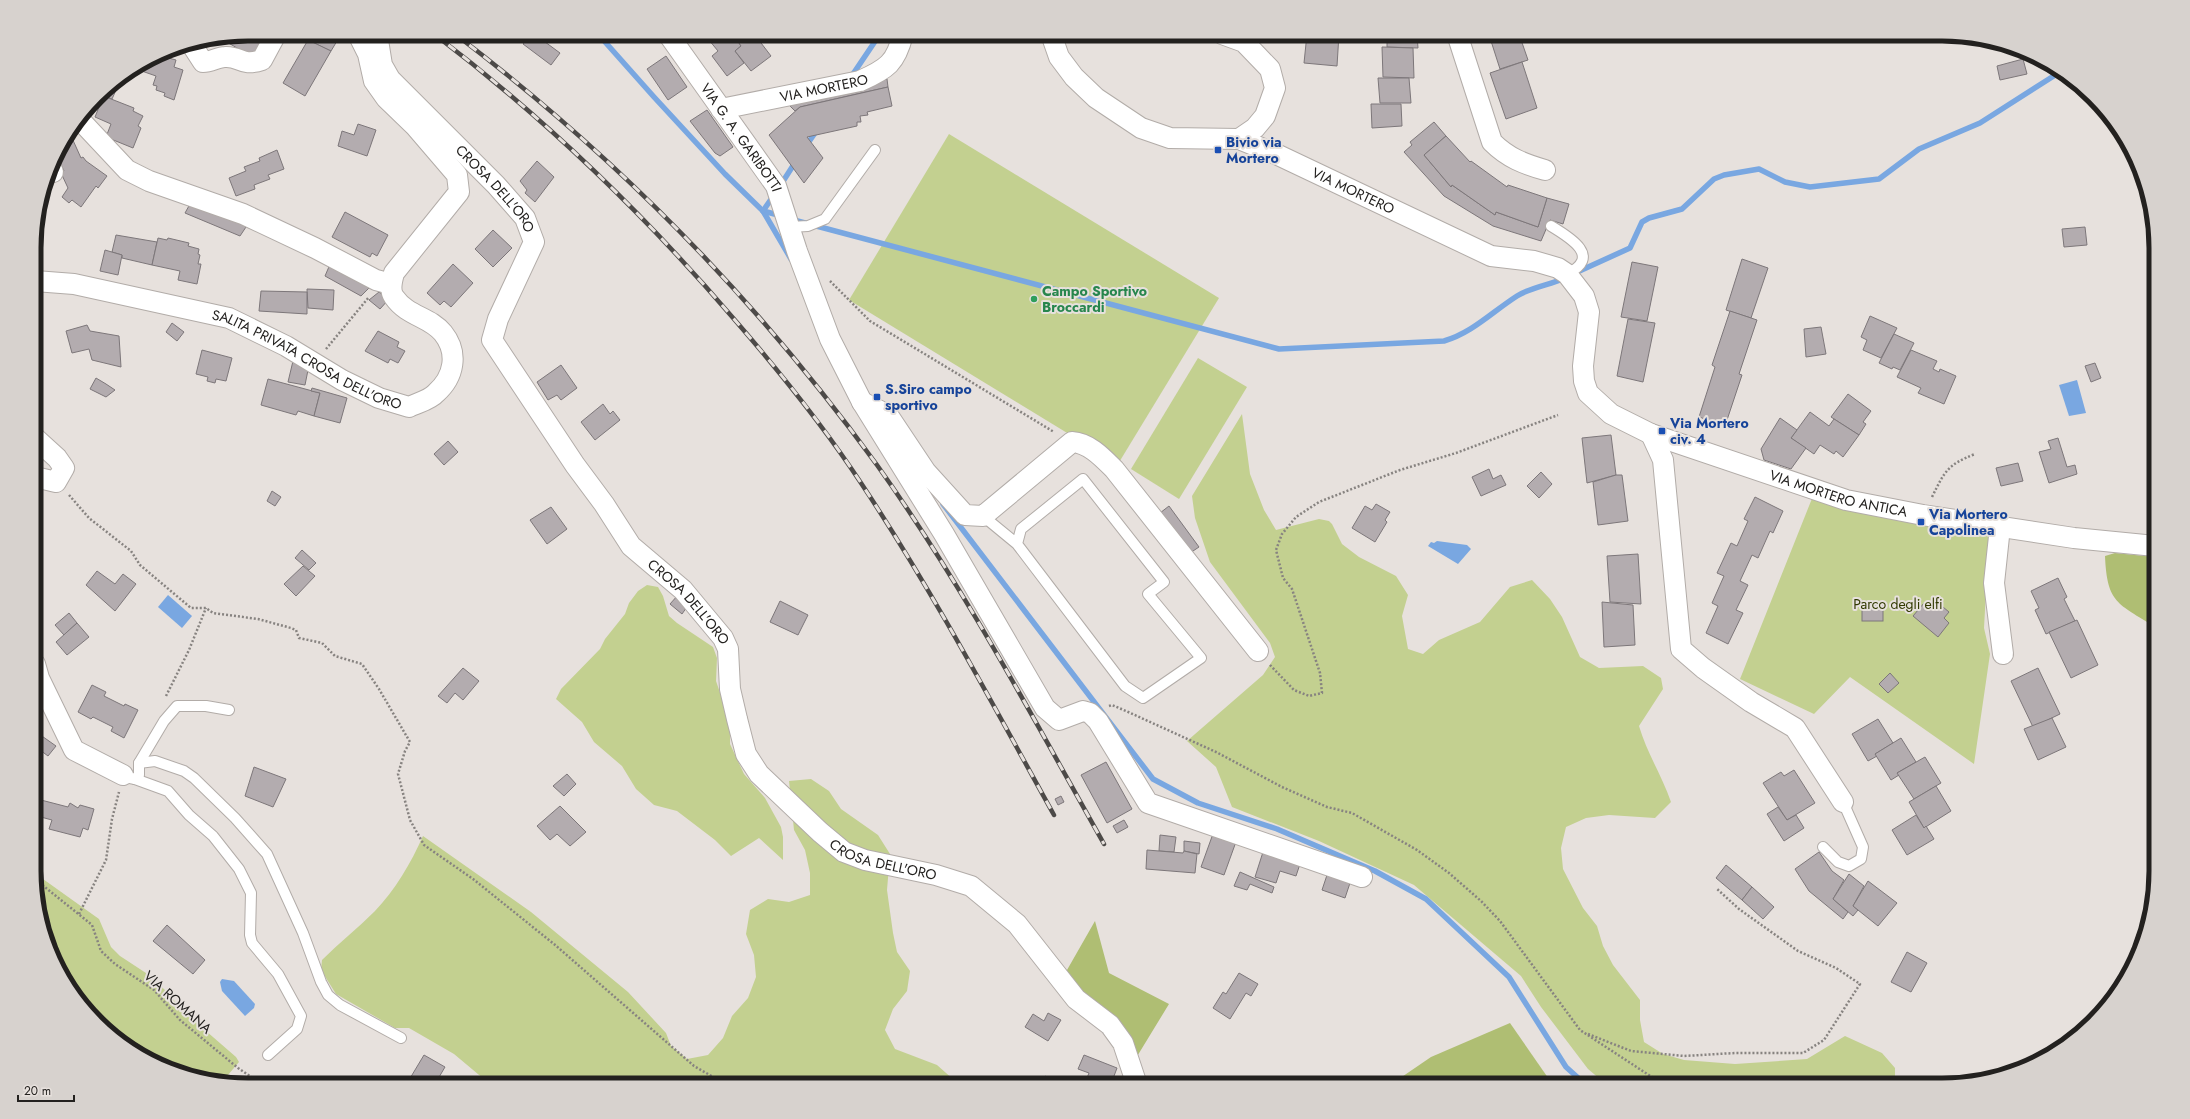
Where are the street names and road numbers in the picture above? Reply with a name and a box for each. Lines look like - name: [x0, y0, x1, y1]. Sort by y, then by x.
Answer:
- street label: VIA MORTERO: [778, 69, 872, 107]
- street label: VIA G. A. GARIBOTTI: [696, 79, 787, 194]
- street label: CROSA DELL'ORO: [451, 140, 539, 235]
- street label: VIA MORTERO: [1309, 162, 1398, 219]
- street label: SALITA PRIVATA CROSA DELL'ORO: [210, 305, 404, 414]
- street label: VIA MORTERO ANTICA: [1767, 465, 1910, 522]
- street label: CROSA DELL'ORO: [643, 554, 735, 647]
- street label: CROSA DELL'ORO: [825, 834, 939, 885]
- street label: VIA ROMANA: [139, 966, 217, 1039]

